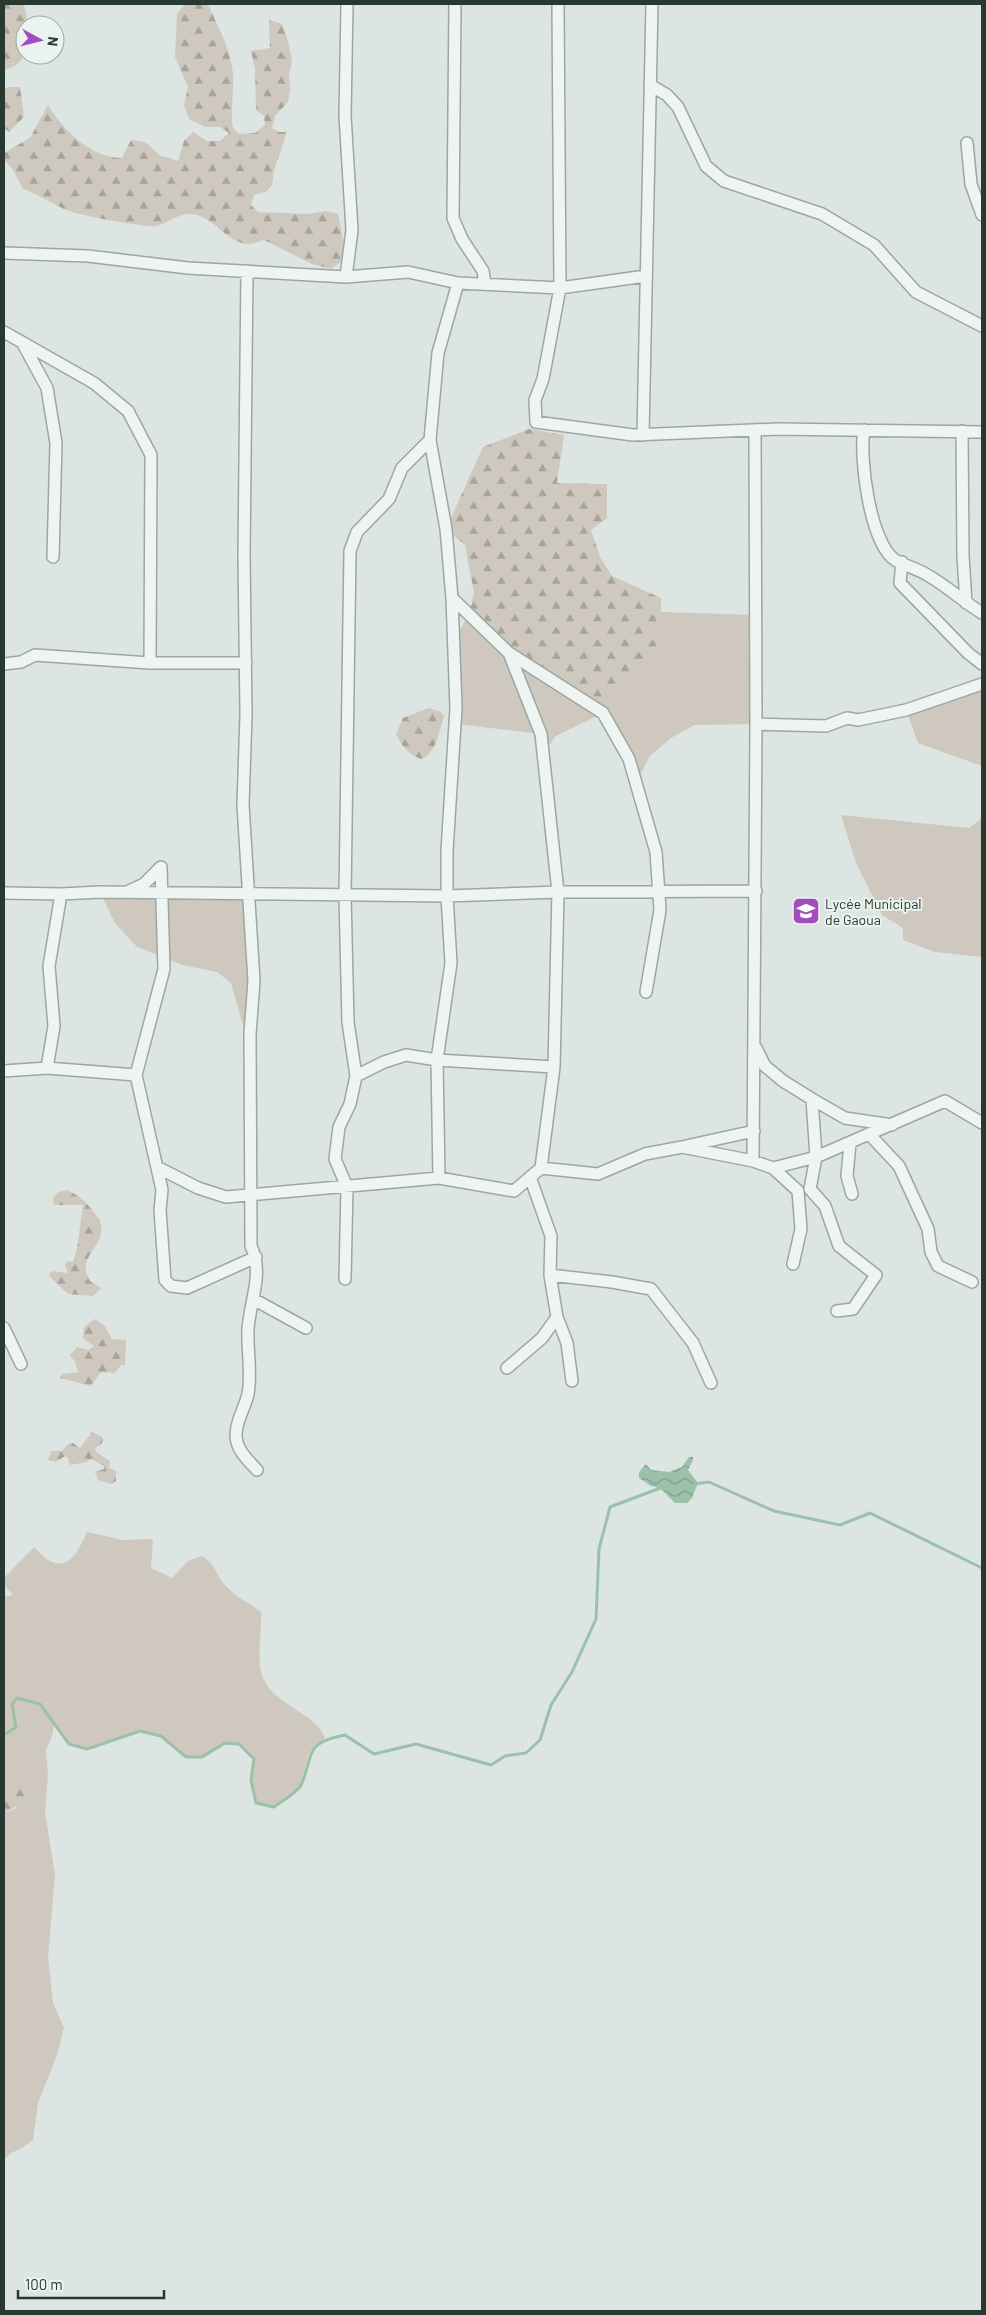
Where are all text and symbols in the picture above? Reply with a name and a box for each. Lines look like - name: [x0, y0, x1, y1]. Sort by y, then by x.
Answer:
- north arrow: [15, 15, 65, 65]
- text: N: [44, 36, 62, 47]
- place label: Lycée Municipal de Gaoua: [825, 895, 922, 928]
- school or university icon: Lycée Municipal de Gaoua: [791, 896, 821, 926]
- scale bar: [18, 2268, 164, 2300]
- text: 100 m: [25, 2275, 63, 2293]

